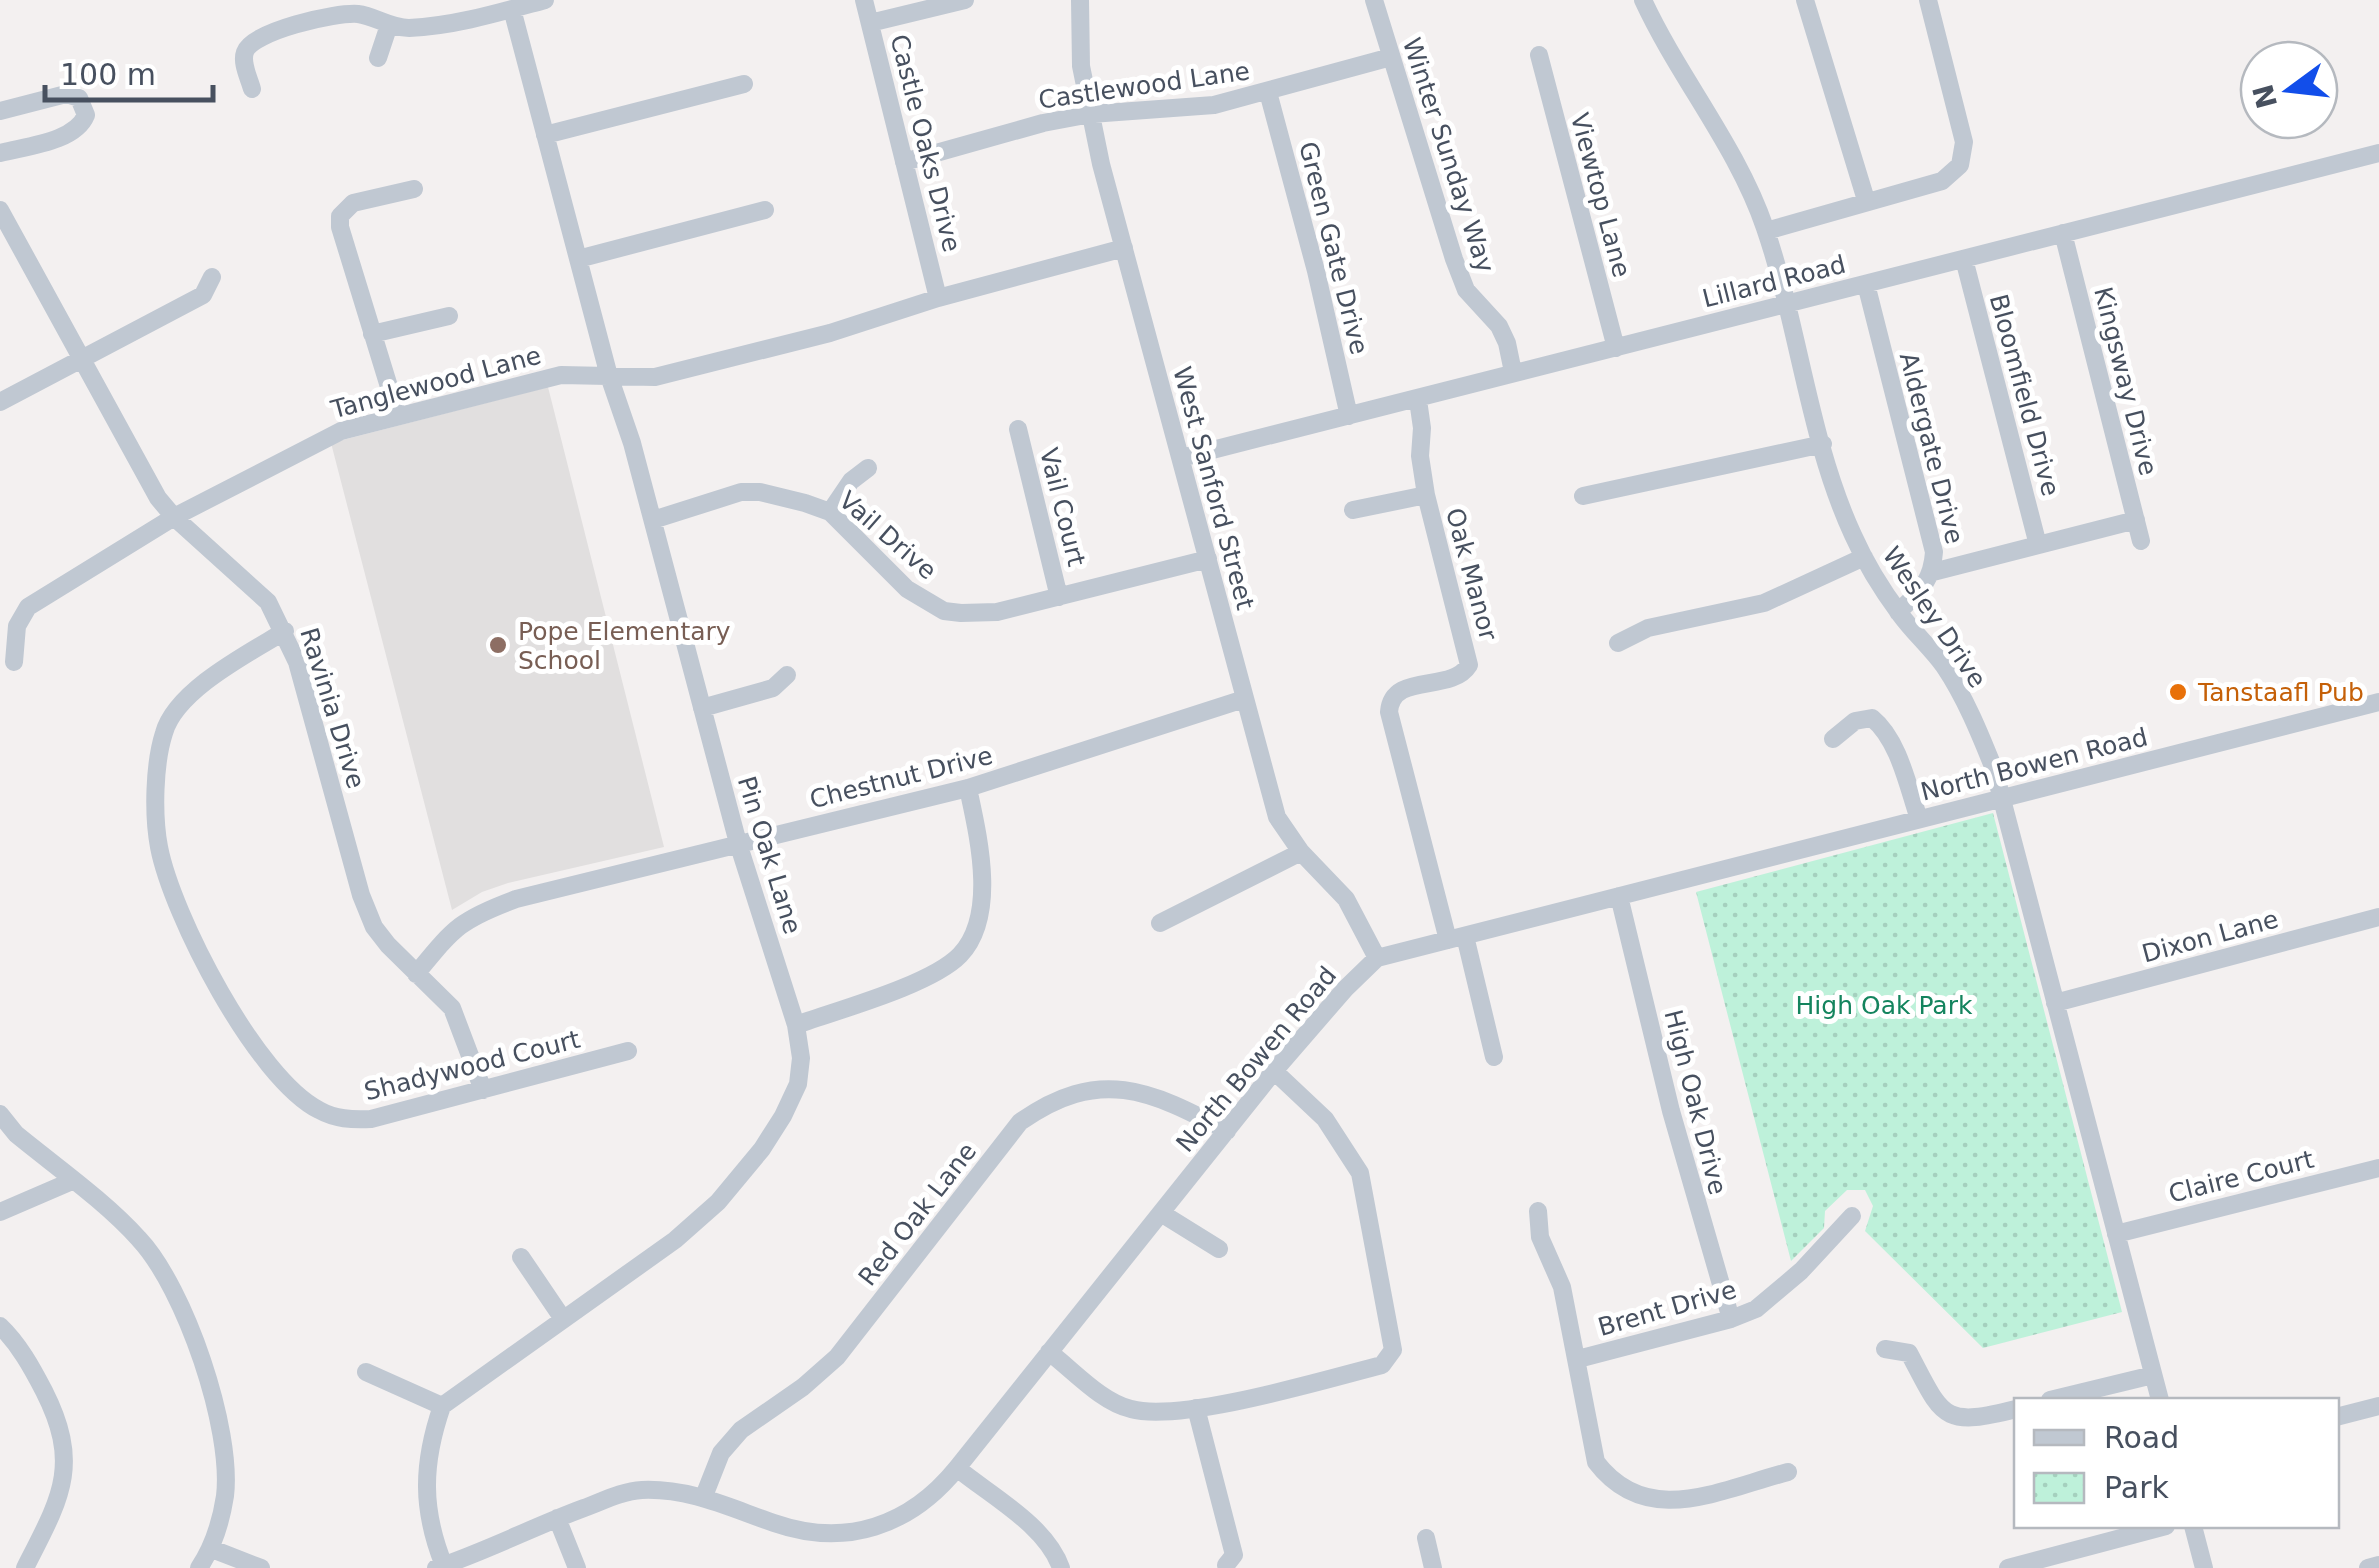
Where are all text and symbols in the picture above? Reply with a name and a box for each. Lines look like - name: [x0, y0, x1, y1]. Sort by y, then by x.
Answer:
- street label: Castle Oaks Drive: [884, 31, 967, 255]
- street label: Winter Sunday Way: [1397, 34, 1500, 276]
- scale bar: [45, 40, 212, 102]
- north arrow: [2239, 40, 2339, 140]
- street label: Castlewood Lane: [1036, 56, 1252, 115]
- text: 100 m: [60, 57, 156, 92]
- text: N: [2246, 81, 2284, 112]
- street label: Viewtop Lane: [1565, 110, 1636, 280]
- street label: Green Gate Drive: [1293, 139, 1374, 357]
- street label: Lillard Road: [1700, 250, 1849, 313]
- street label: Kingsway Drive: [2088, 284, 2163, 478]
- street label: Bloomfield Drive: [1984, 291, 2065, 499]
- street label: Tanglewood Lane: [327, 341, 544, 425]
- street label: Aldergate Drive: [1894, 349, 1969, 547]
- street label: West Sanford Street: [1167, 364, 1260, 613]
- street label: Vail Court: [1034, 445, 1091, 570]
- street label: Vail Drive: [833, 485, 942, 585]
- street label: Oak Manor: [1440, 505, 1503, 644]
- street label: Wesley Drive: [1877, 541, 1992, 693]
- place label: Pope Elementary School: [518, 617, 731, 675]
- street label: Ravinia Drive: [294, 624, 371, 792]
- marker: Pope Elementary School: [487, 634, 509, 656]
- place label: Tanstaafl Pub: [2197, 678, 2364, 707]
- marker: Tanstaafl Pub: [2167, 681, 2189, 703]
- street label: North Bowen Road: [1918, 722, 2151, 807]
- street label: Chestnut Drive: [807, 741, 996, 814]
- street label: Pin Oak Lane: [732, 773, 807, 937]
- street label: Dixon Lane: [2139, 904, 2281, 969]
- street label: North Bowen Road: [1170, 961, 1342, 1158]
- park label: High Oak Park: [1796, 991, 1973, 1020]
- street label: High Oak Drive: [1659, 1007, 1733, 1198]
- street label: Shadywood Court: [361, 1025, 583, 1106]
- street label: Red Oak Lane: [853, 1137, 982, 1292]
- street label: Claire Court: [2166, 1144, 2317, 1209]
- street label: Brent Drive: [1595, 1275, 1740, 1342]
- legend: [2014, 1398, 2339, 1528]
- text: Road: [2104, 1420, 2179, 1455]
- text: Park: [2104, 1470, 2169, 1505]

